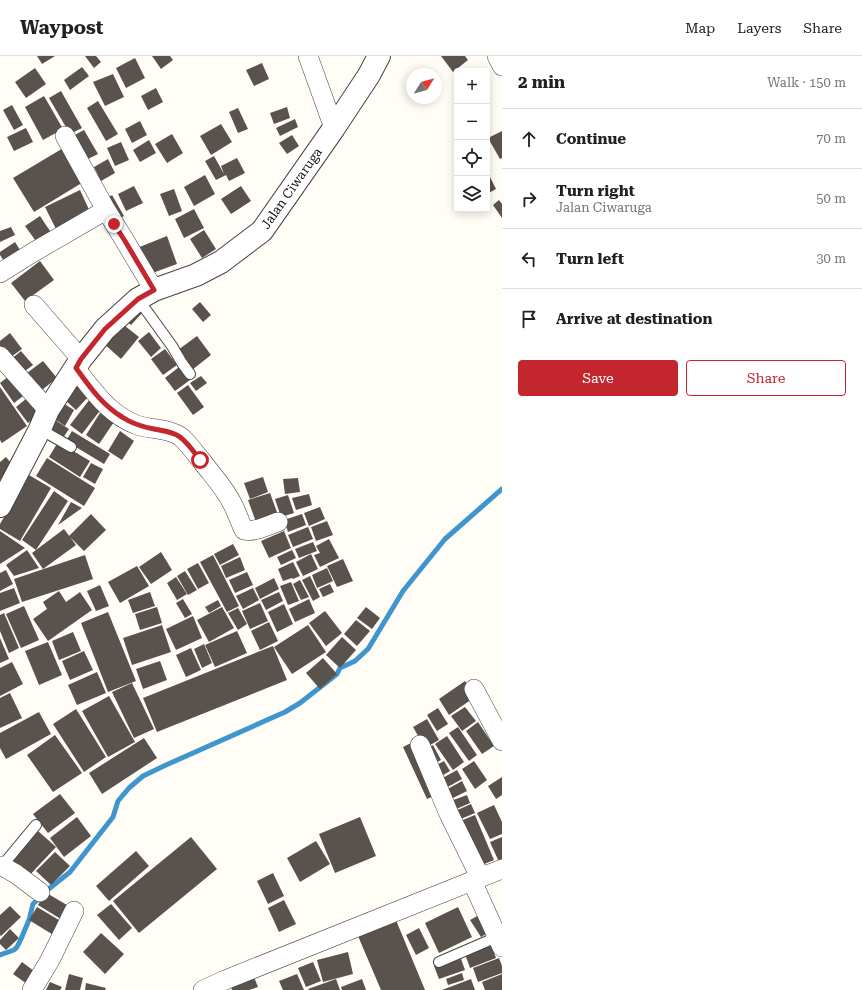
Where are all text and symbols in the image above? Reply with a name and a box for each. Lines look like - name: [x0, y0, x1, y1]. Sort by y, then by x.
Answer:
- text: Waypost: [20, 16, 103, 39]
- text: Map: [685, 20, 715, 36]
- text: Layers: [737, 20, 781, 36]
- text: Share: [803, 20, 842, 36]
- north arrow: [406, 68, 442, 104]
- map controls: [454, 68, 490, 212]
- button: +: [454, 68, 490, 104]
- text: 2 min: [518, 72, 565, 92]
- text: Walk · 150 m: [767, 75, 846, 90]
- button: −: [454, 104, 490, 140]
- icon: ahead: [518, 128, 540, 150]
- text: Continue: [556, 130, 626, 148]
- text: 70 m: [816, 131, 846, 146]
- button: locate: [454, 140, 490, 176]
- street label: Jalan Ciwaruga: [258, 145, 325, 232]
- button: layers: [454, 176, 490, 212]
- text: Turn right: [556, 182, 635, 200]
- icon: right: [518, 188, 540, 210]
- text: 50 m: [816, 191, 846, 206]
- text: Jalan Ciwaruga: [556, 200, 652, 215]
- route end: [105, 215, 123, 233]
- icon: left: [518, 248, 540, 270]
- text: Turn left: [556, 250, 624, 268]
- text: 30 m: [816, 251, 846, 266]
- icon: arrive: [518, 308, 540, 330]
- text: Arrive at destination: [556, 310, 712, 328]
- button: Save: [518, 360, 678, 396]
- button: Share: [686, 360, 846, 396]
- route start: [191, 451, 209, 469]

